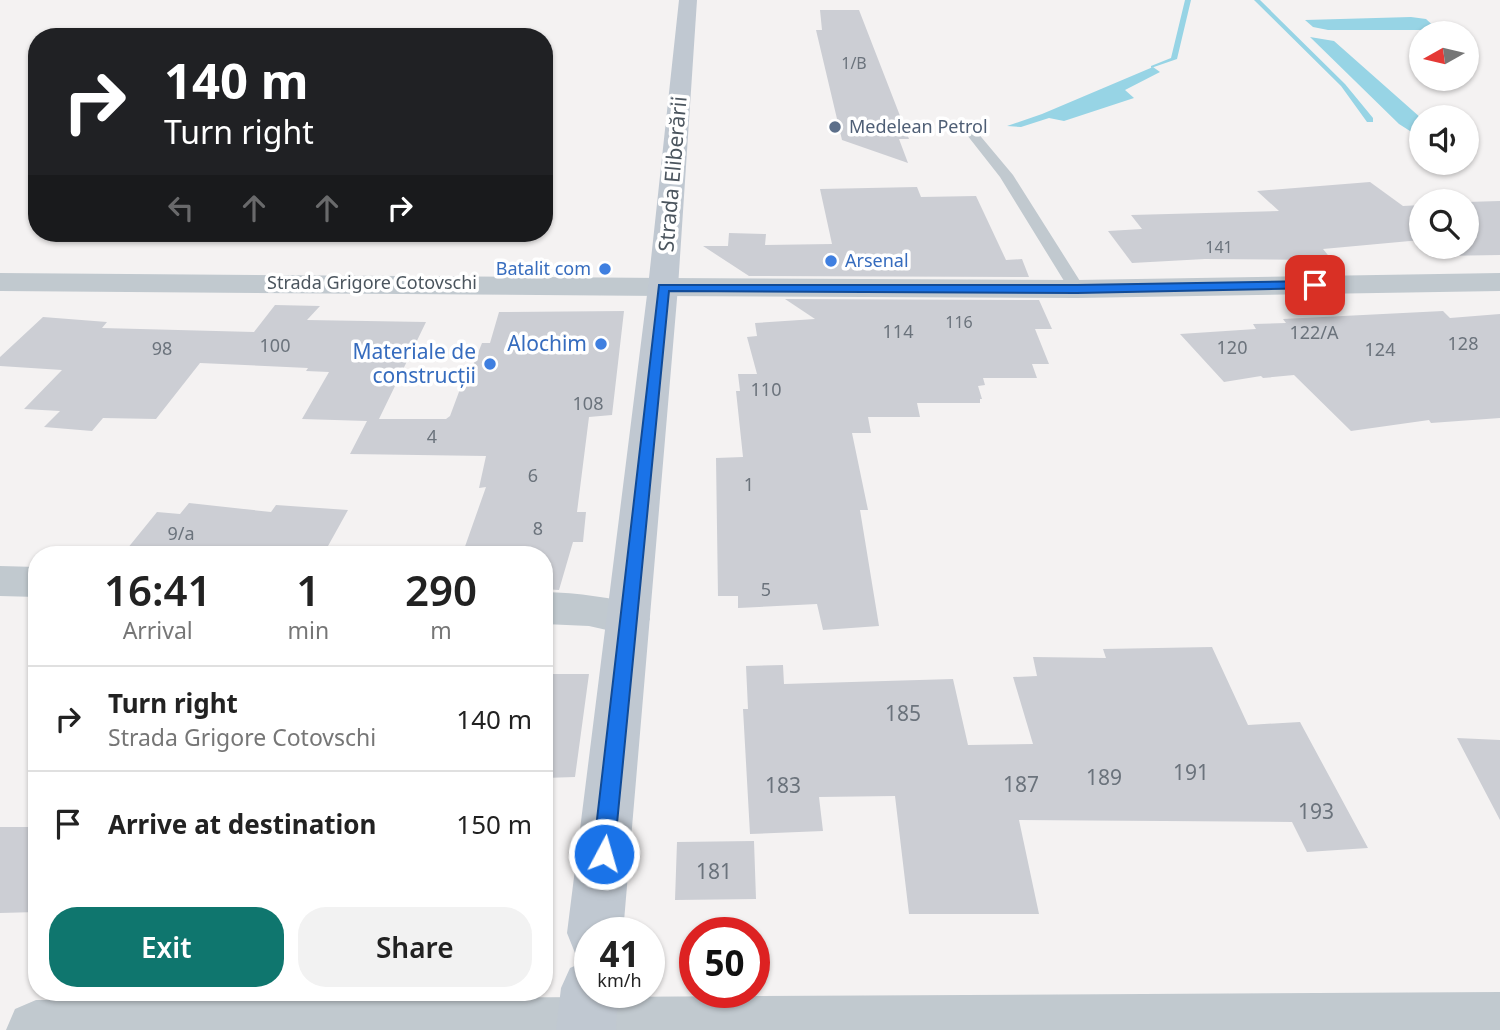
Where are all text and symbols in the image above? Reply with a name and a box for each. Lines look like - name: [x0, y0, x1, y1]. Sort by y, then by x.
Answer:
- north arrow: [1409, 21, 1479, 91]
- map controls: [1409, 21, 1479, 259]
- text: 140 m: [164, 47, 309, 113]
- house number: 1/B: [841, 52, 867, 74]
- icon: right: [49, 56, 140, 147]
- street label: Strada Eliberării: [651, 95, 693, 253]
- button: sound: [1409, 105, 1479, 175]
- text: Turn right: [164, 110, 314, 153]
- place label: Medelean Petrol: [849, 114, 988, 138]
- marker: Medelean Petrol: [827, 119, 843, 135]
- icon: left: [162, 189, 200, 227]
- icon: ahead: [235, 189, 273, 227]
- icon: ahead: [308, 189, 346, 227]
- icon: right: [381, 189, 419, 227]
- button: search: [1409, 189, 1479, 259]
- house number: 141: [1205, 236, 1233, 258]
- place label: Arsenal: [845, 248, 909, 272]
- marker: Arsenal: [823, 253, 839, 269]
- pin: [1285, 255, 1345, 315]
- place label: Batalit com: [496, 256, 591, 280]
- marker: Batalit com: [597, 261, 613, 277]
- icon: arrive: [1296, 266, 1334, 304]
- street label: Strada Grigore Cotovschi: [267, 270, 477, 294]
- house number: 116: [945, 311, 973, 333]
- house number: 114: [883, 319, 913, 343]
- house number: 122/A: [1289, 320, 1339, 344]
- place label: Alochim: [507, 329, 587, 357]
- house number: 128: [1448, 331, 1478, 355]
- house number: 100: [260, 333, 290, 357]
- house number: 120: [1217, 335, 1247, 359]
- house number: 98: [152, 336, 172, 360]
- marker: Alochim: [593, 336, 609, 352]
- place label: Materiale de construcții: [352, 337, 476, 389]
- house number: 124: [1365, 337, 1395, 361]
- marker: Materiale de construcții: [482, 356, 498, 372]
- house number: 110: [751, 377, 781, 401]
- house number: 108: [573, 391, 603, 415]
- house number: 4: [427, 424, 437, 448]
- house number: 6: [528, 463, 538, 487]
- house number: 1: [744, 472, 754, 496]
- house number: 8: [533, 516, 543, 540]
- house number: 9/a: [167, 521, 195, 545]
- text: 16:41: [104, 561, 212, 618]
- text: 1: [296, 561, 320, 618]
- text: 290: [405, 561, 477, 618]
- house number: 5: [761, 577, 771, 601]
- text: Arrival: [123, 614, 193, 646]
- text: min: [287, 614, 329, 646]
- text: m: [430, 614, 452, 646]
- text: Turn right: [108, 685, 238, 721]
- house number: 185: [885, 699, 921, 727]
- icon: right: [49, 700, 87, 738]
- text: 140 m: [456, 701, 532, 737]
- text: Strada Grigore Cotovschi: [108, 721, 376, 753]
- house number: 191: [1173, 758, 1209, 786]
- house number: 189: [1086, 763, 1122, 791]
- house number: 187: [1003, 770, 1039, 798]
- house number: 183: [765, 771, 801, 799]
- house number: 193: [1298, 797, 1334, 825]
- icon: arrive: [49, 805, 87, 843]
- text: Arrive at destination: [108, 806, 377, 842]
- text: 150 m: [456, 806, 532, 842]
- position arrow: [567, 817, 641, 891]
- house number: 181: [696, 857, 732, 885]
- button: Exit: [49, 907, 284, 987]
- button: Share: [298, 907, 532, 987]
- speed limit sign: 50: [679, 917, 770, 1008]
- text: 41: [599, 930, 640, 977]
- text: km/h: [597, 968, 642, 992]

